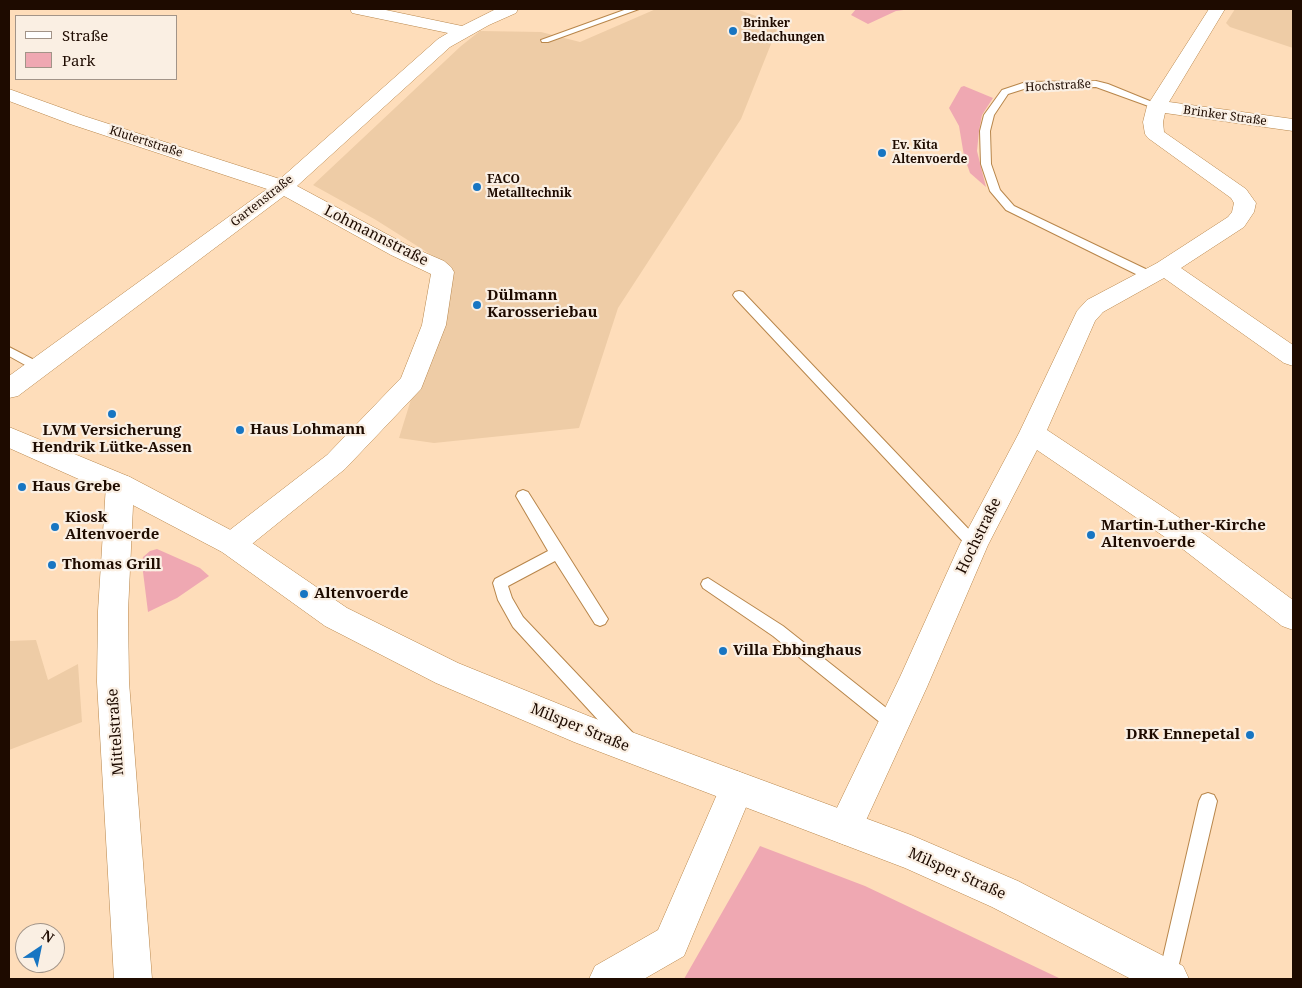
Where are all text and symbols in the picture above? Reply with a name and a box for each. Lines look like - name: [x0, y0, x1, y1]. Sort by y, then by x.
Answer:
- legend: [15, 15, 178, 80]
- place label: Brinker Bedachungen: [743, 17, 825, 45]
- text: Straße: [62, 25, 108, 45]
- marker: Brinker Bedachungen: [727, 25, 739, 37]
- text: Park: [62, 50, 95, 70]
- street label: Hochstraße: [1025, 77, 1091, 95]
- street label: Brinker Straße: [1182, 103, 1268, 129]
- street label: Klutertstraße: [108, 123, 184, 161]
- place label: Ev. Kita Altenvoerde: [892, 139, 967, 167]
- marker: Ev. Kita Altenvoerde: [876, 147, 888, 159]
- street label: Gartenstraße: [228, 172, 296, 230]
- place label: FACO Metalltechnik: [487, 173, 572, 201]
- marker: FACO Metalltechnik: [471, 181, 483, 193]
- street label: Lohmannstraße: [321, 202, 431, 270]
- place label: Dülmann Karosseriebau: [487, 287, 598, 322]
- marker: Dülmann Karosseriebau: [471, 299, 483, 311]
- marker: LVM Versicherung Hendrik Lütke-Assen: [106, 408, 118, 420]
- place label: Haus Lohmann: [250, 421, 365, 439]
- place label: LVM Versicherung Hendrik Lütke-Assen: [32, 422, 192, 457]
- marker: Haus Lohmann: [234, 424, 246, 436]
- place label: Haus Grebe: [32, 478, 121, 496]
- marker: Haus Grebe: [16, 481, 28, 493]
- street label: Hochstraße: [953, 495, 1005, 577]
- place label: Kiosk Altenvoerde: [65, 509, 159, 544]
- place label: Martin-Luther-Kirche Altenvoerde: [1101, 517, 1266, 552]
- marker: Kiosk Altenvoerde: [49, 521, 61, 533]
- marker: Martin-Luther-Kirche Altenvoerde: [1085, 529, 1097, 541]
- place label: Thomas Grill: [62, 556, 161, 574]
- marker: Thomas Grill: [46, 559, 58, 571]
- place label: Altenvoerde: [314, 585, 408, 603]
- marker: Altenvoerde: [298, 588, 310, 600]
- place label: Villa Ebbinghaus: [733, 642, 861, 660]
- marker: Villa Ebbinghaus: [717, 645, 729, 657]
- street label: Mittelstraße: [104, 688, 128, 776]
- street label: Milsper Straße: [528, 700, 632, 756]
- place label: DRK Ennepetal: [1126, 726, 1240, 744]
- marker: DRK Ennepetal: [1244, 729, 1256, 741]
- street label: Milsper Straße: [905, 844, 1009, 904]
- north arrow: [15, 923, 65, 973]
- text: N: [38, 925, 58, 947]

